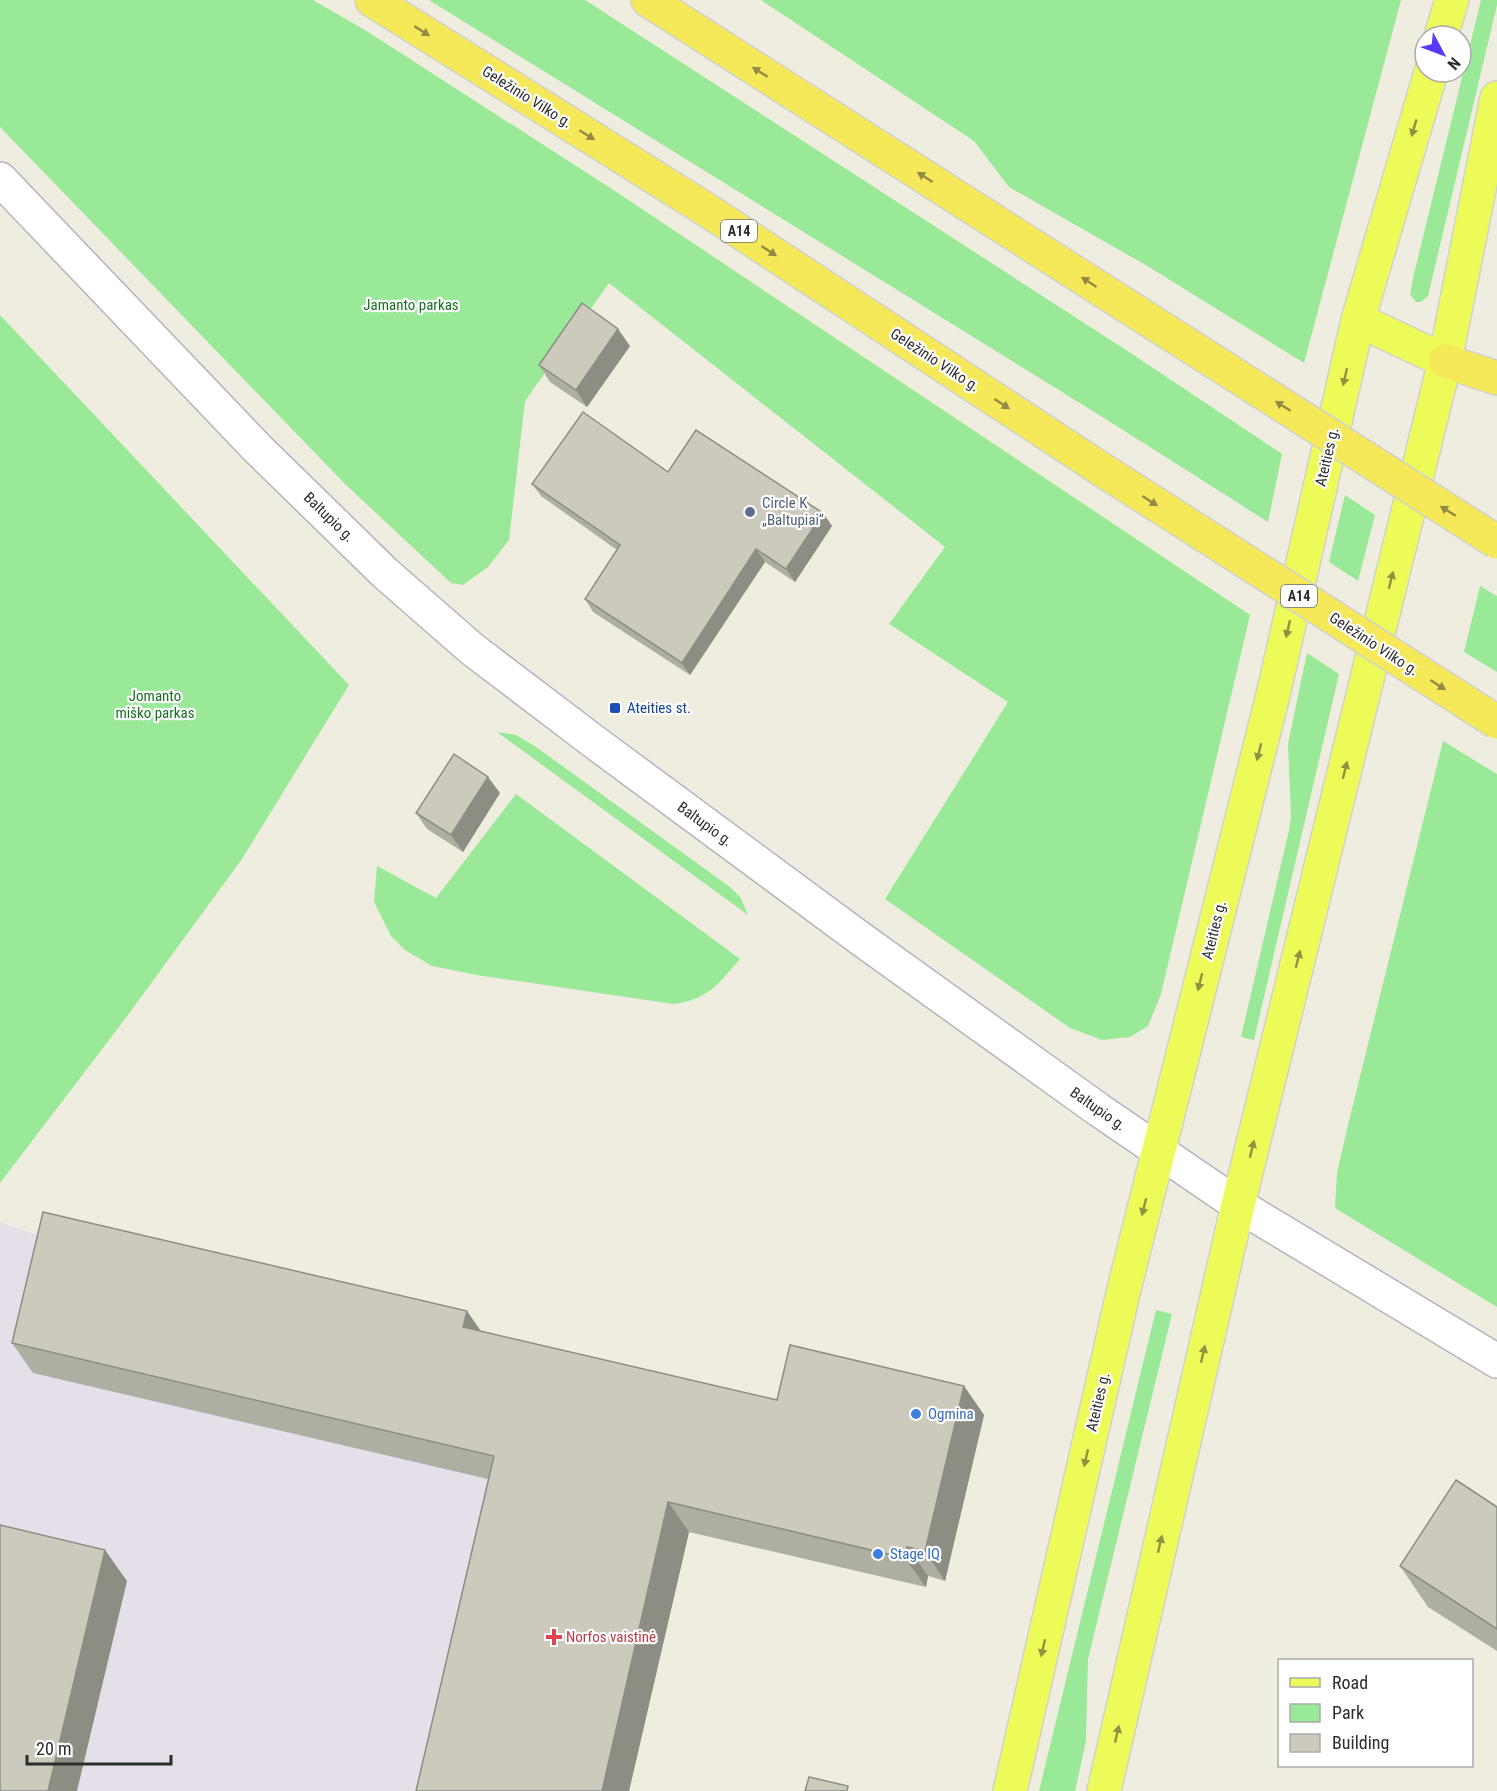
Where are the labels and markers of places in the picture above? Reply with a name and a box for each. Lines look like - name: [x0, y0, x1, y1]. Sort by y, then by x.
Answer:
- place label: Circle K „Baltupiai“: [762, 494, 824, 529]
- marker: Circle K „Baltupiai“: [743, 505, 757, 519]
- place label: Ateities st.: [627, 699, 691, 717]
- marker: Ateities st.: [608, 701, 622, 715]
- place label: Ogmina: [928, 1405, 974, 1423]
- marker: Ogmina: [909, 1407, 923, 1421]
- place label: Stage IQ: [890, 1545, 940, 1563]
- marker: Stage IQ: [871, 1547, 885, 1561]
- place label: Norfos vaistinė: [566, 1628, 656, 1646]
- marker: Norfos vaistinė: [547, 1630, 561, 1644]

